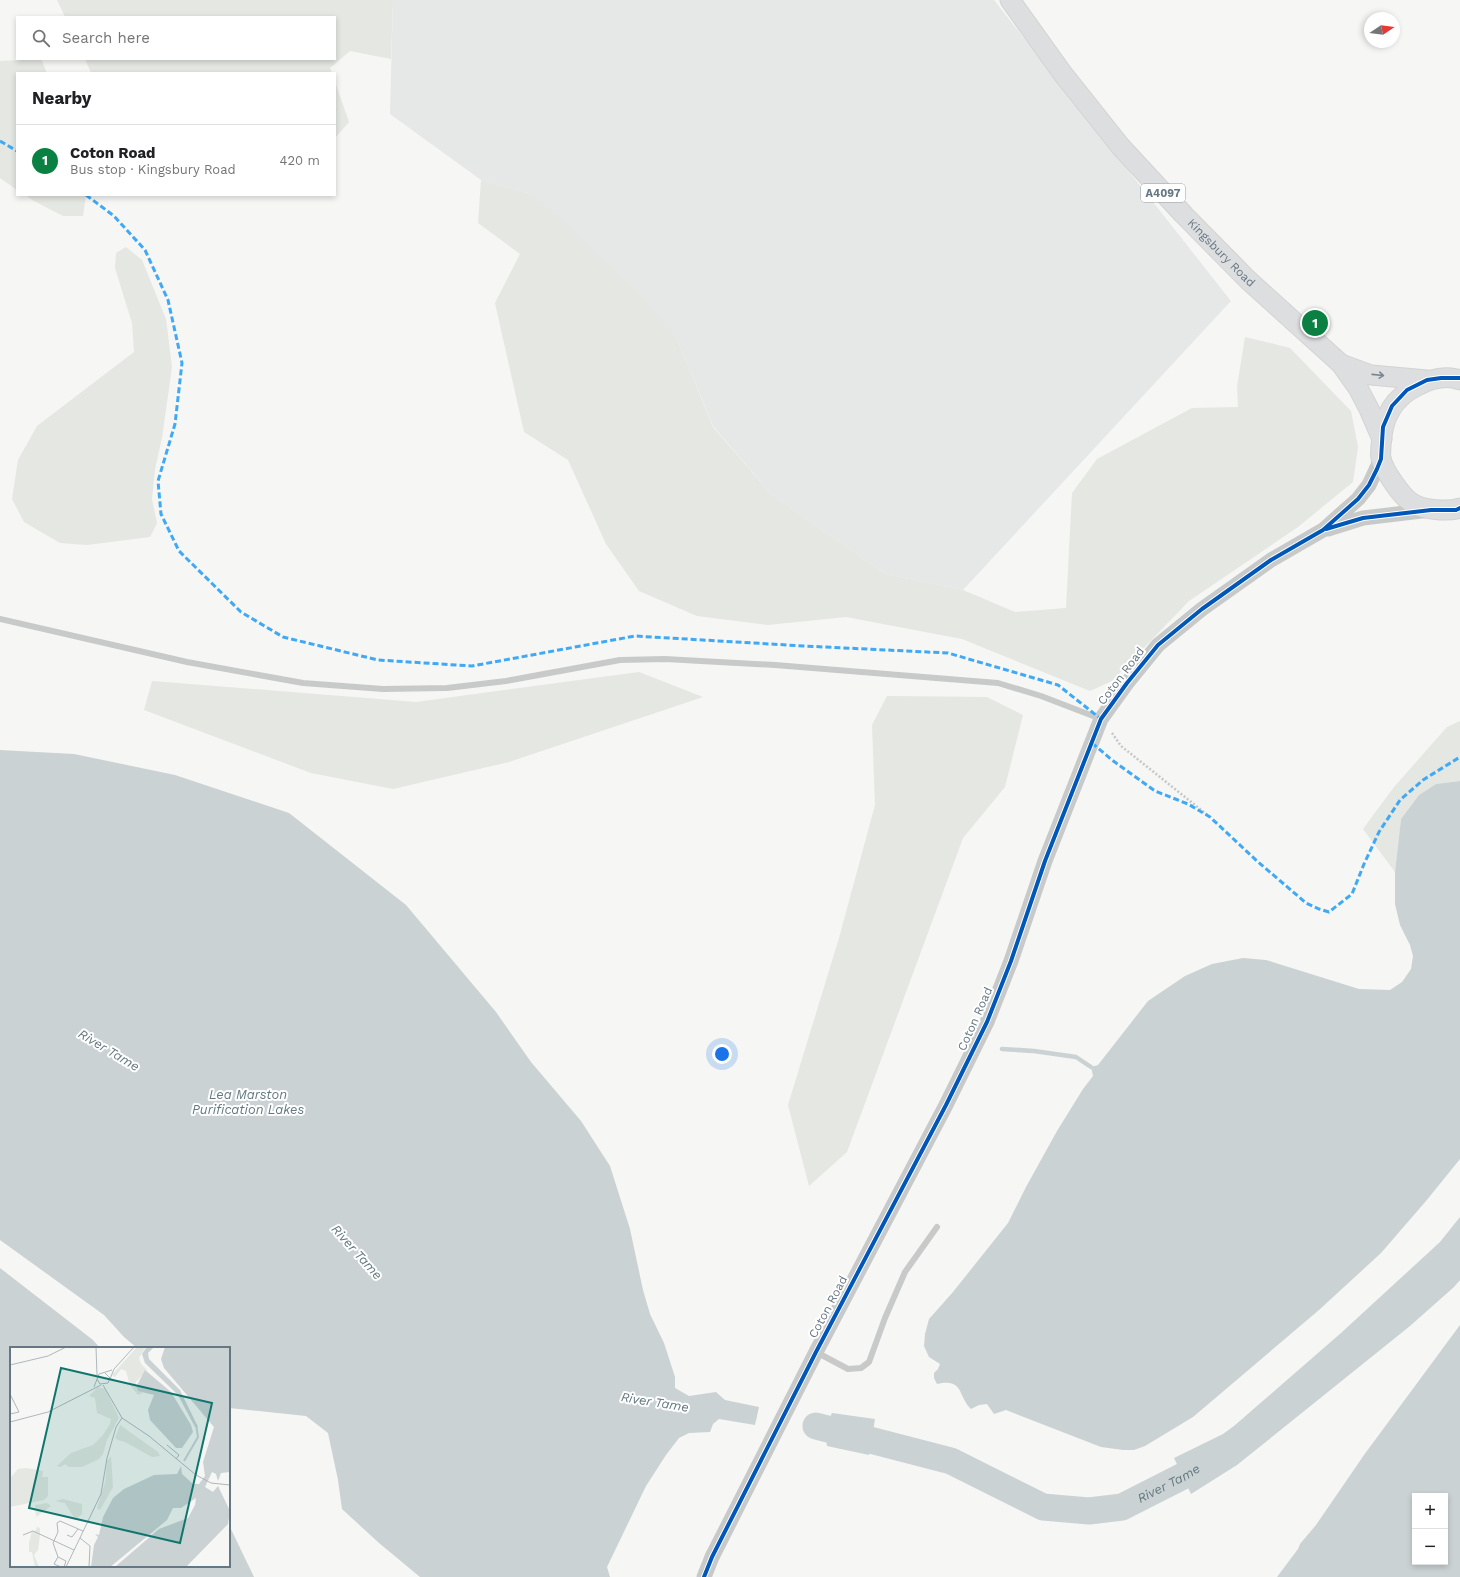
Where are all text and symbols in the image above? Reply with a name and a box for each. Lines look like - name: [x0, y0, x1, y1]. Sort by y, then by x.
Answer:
- north arrow: [1364, 12, 1400, 48]
- search box: [16, 16, 336, 60]
- icon: search: [30, 27, 52, 49]
- text: Search here: [62, 29, 150, 47]
- text: Nearby: [32, 88, 91, 108]
- text: Coton Road: [70, 144, 155, 162]
- text: 1: [42, 153, 48, 168]
- text: 420 m: [280, 153, 320, 168]
- text: Bus stop · Kingsbury Road: [70, 162, 236, 177]
- road number: A4097: [1141, 184, 1185, 202]
- street label: Kingsbury Road: [1185, 216, 1258, 290]
- pin: 1: [1302, 308, 1328, 338]
- one-way arrow: [1371, 371, 1384, 379]
- street label: Coton Road: [1095, 644, 1147, 708]
- street label: Coton Road: [955, 985, 995, 1053]
- water label: River Tame: [76, 1026, 142, 1074]
- your location: [712, 1044, 732, 1064]
- water label: Lea Marston Purification Lakes: [192, 1087, 304, 1117]
- water label: River Tame: [329, 1222, 385, 1282]
- street label: Coton Road: [806, 1274, 850, 1340]
- inset map: [10, 1347, 230, 1567]
- water label: River Tame: [620, 1389, 690, 1415]
- water label: River Tame: [1135, 1460, 1202, 1506]
- map controls: [1412, 1493, 1448, 1565]
- button: +: [1412, 1493, 1448, 1529]
- button: −: [1412, 1529, 1448, 1565]

